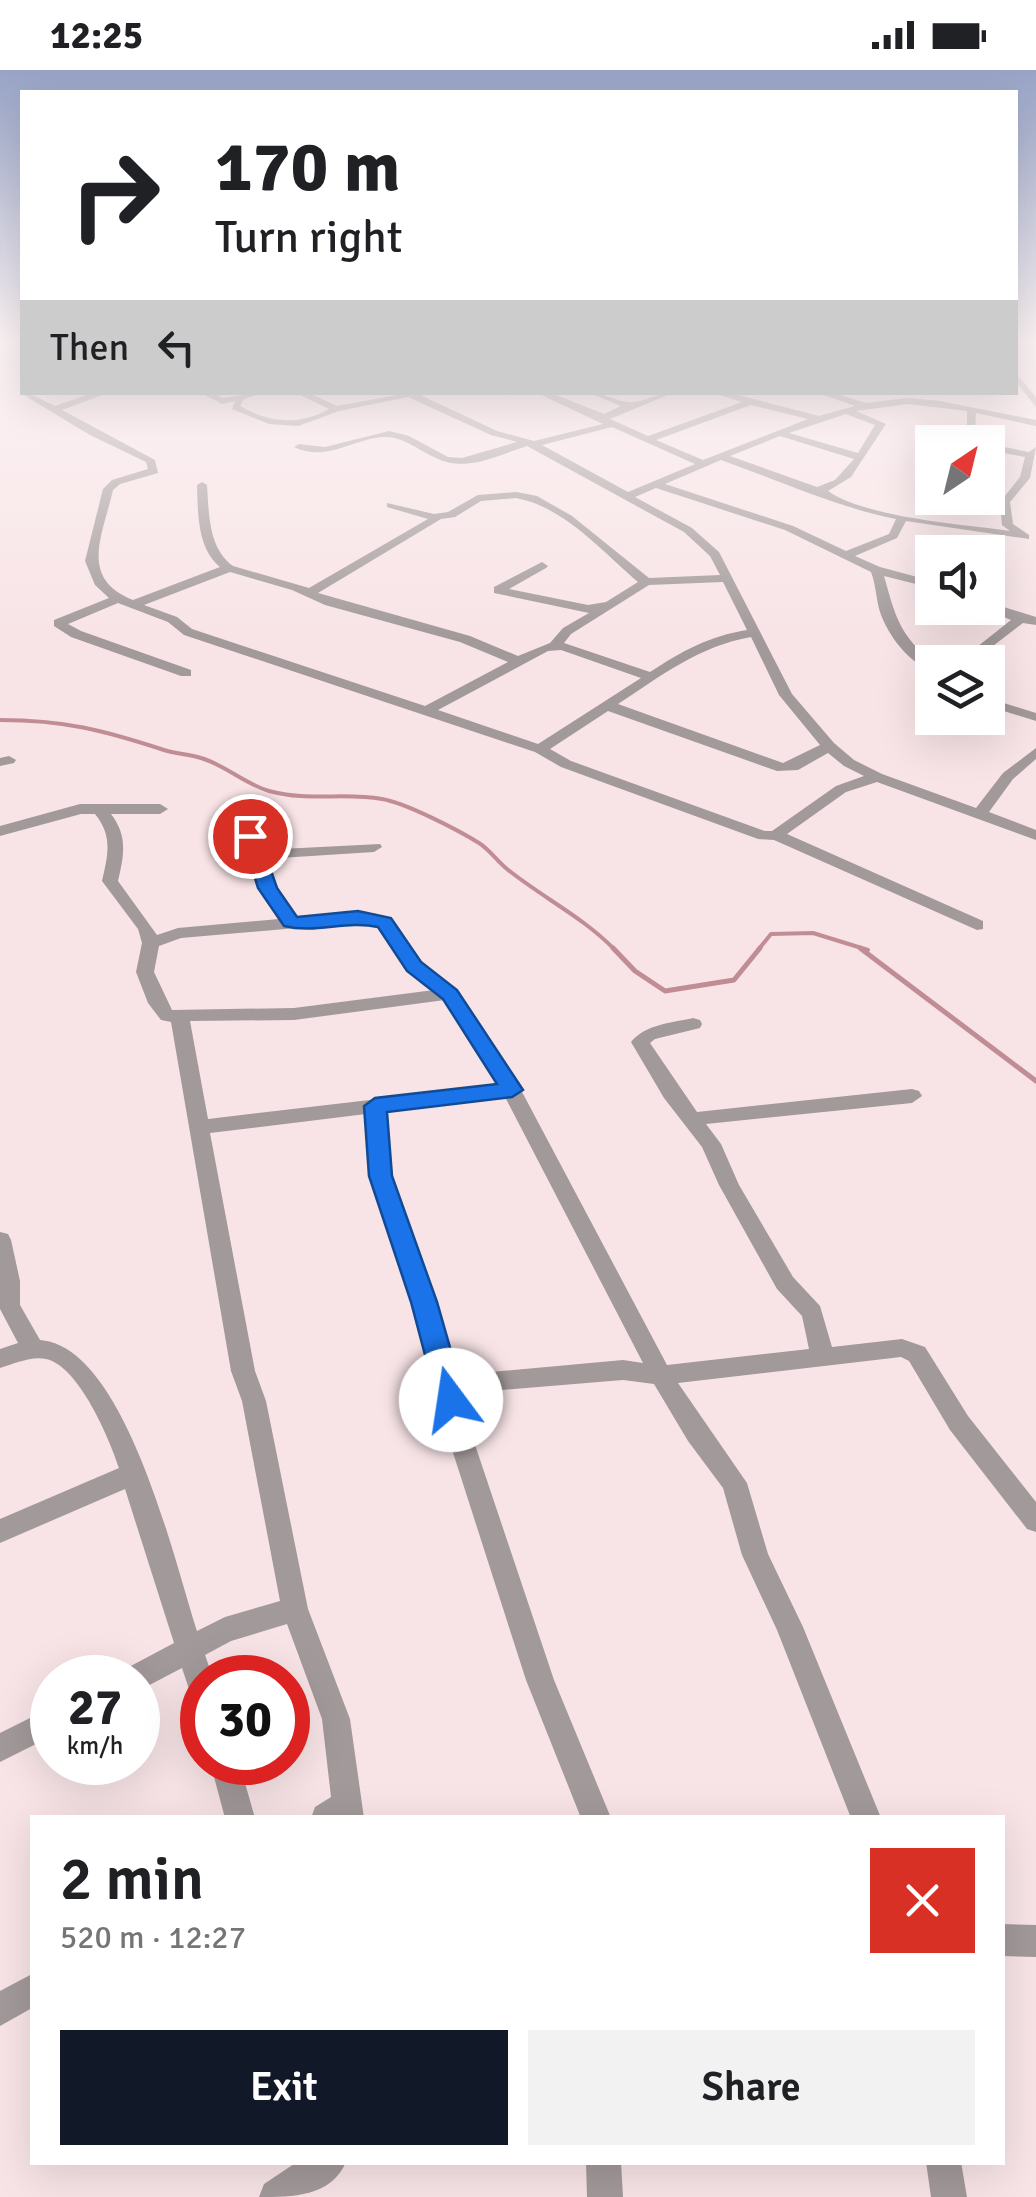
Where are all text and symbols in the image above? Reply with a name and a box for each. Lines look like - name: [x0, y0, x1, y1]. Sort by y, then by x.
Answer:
- text: 12:25: [50, 12, 143, 59]
- text: 170 m: [215, 124, 400, 210]
- icon: right: [50, 130, 180, 260]
- text: Turn right: [215, 210, 403, 265]
- icon: left: [149, 320, 204, 375]
- text: Then: [50, 324, 129, 371]
- north arrow: [915, 425, 1005, 515]
- map controls: [915, 425, 1005, 735]
- button: sound: [915, 535, 1005, 625]
- button: layers: [915, 645, 1005, 735]
- pin: [208, 794, 293, 879]
- icon: arrive: [223, 809, 278, 864]
- position arrow: [399, 1348, 503, 1452]
- speed limit sign: 30: [180, 1655, 310, 1785]
- text: 27: [68, 1677, 122, 1739]
- text: km/h: [67, 1730, 123, 1761]
- text: 2 min: [60, 1843, 204, 1917]
- button: close: [870, 1848, 975, 1953]
- text: 520 m · 12:27: [60, 1918, 246, 1957]
- button: Exit: [60, 2030, 508, 2145]
- button: Share: [528, 2030, 975, 2145]

